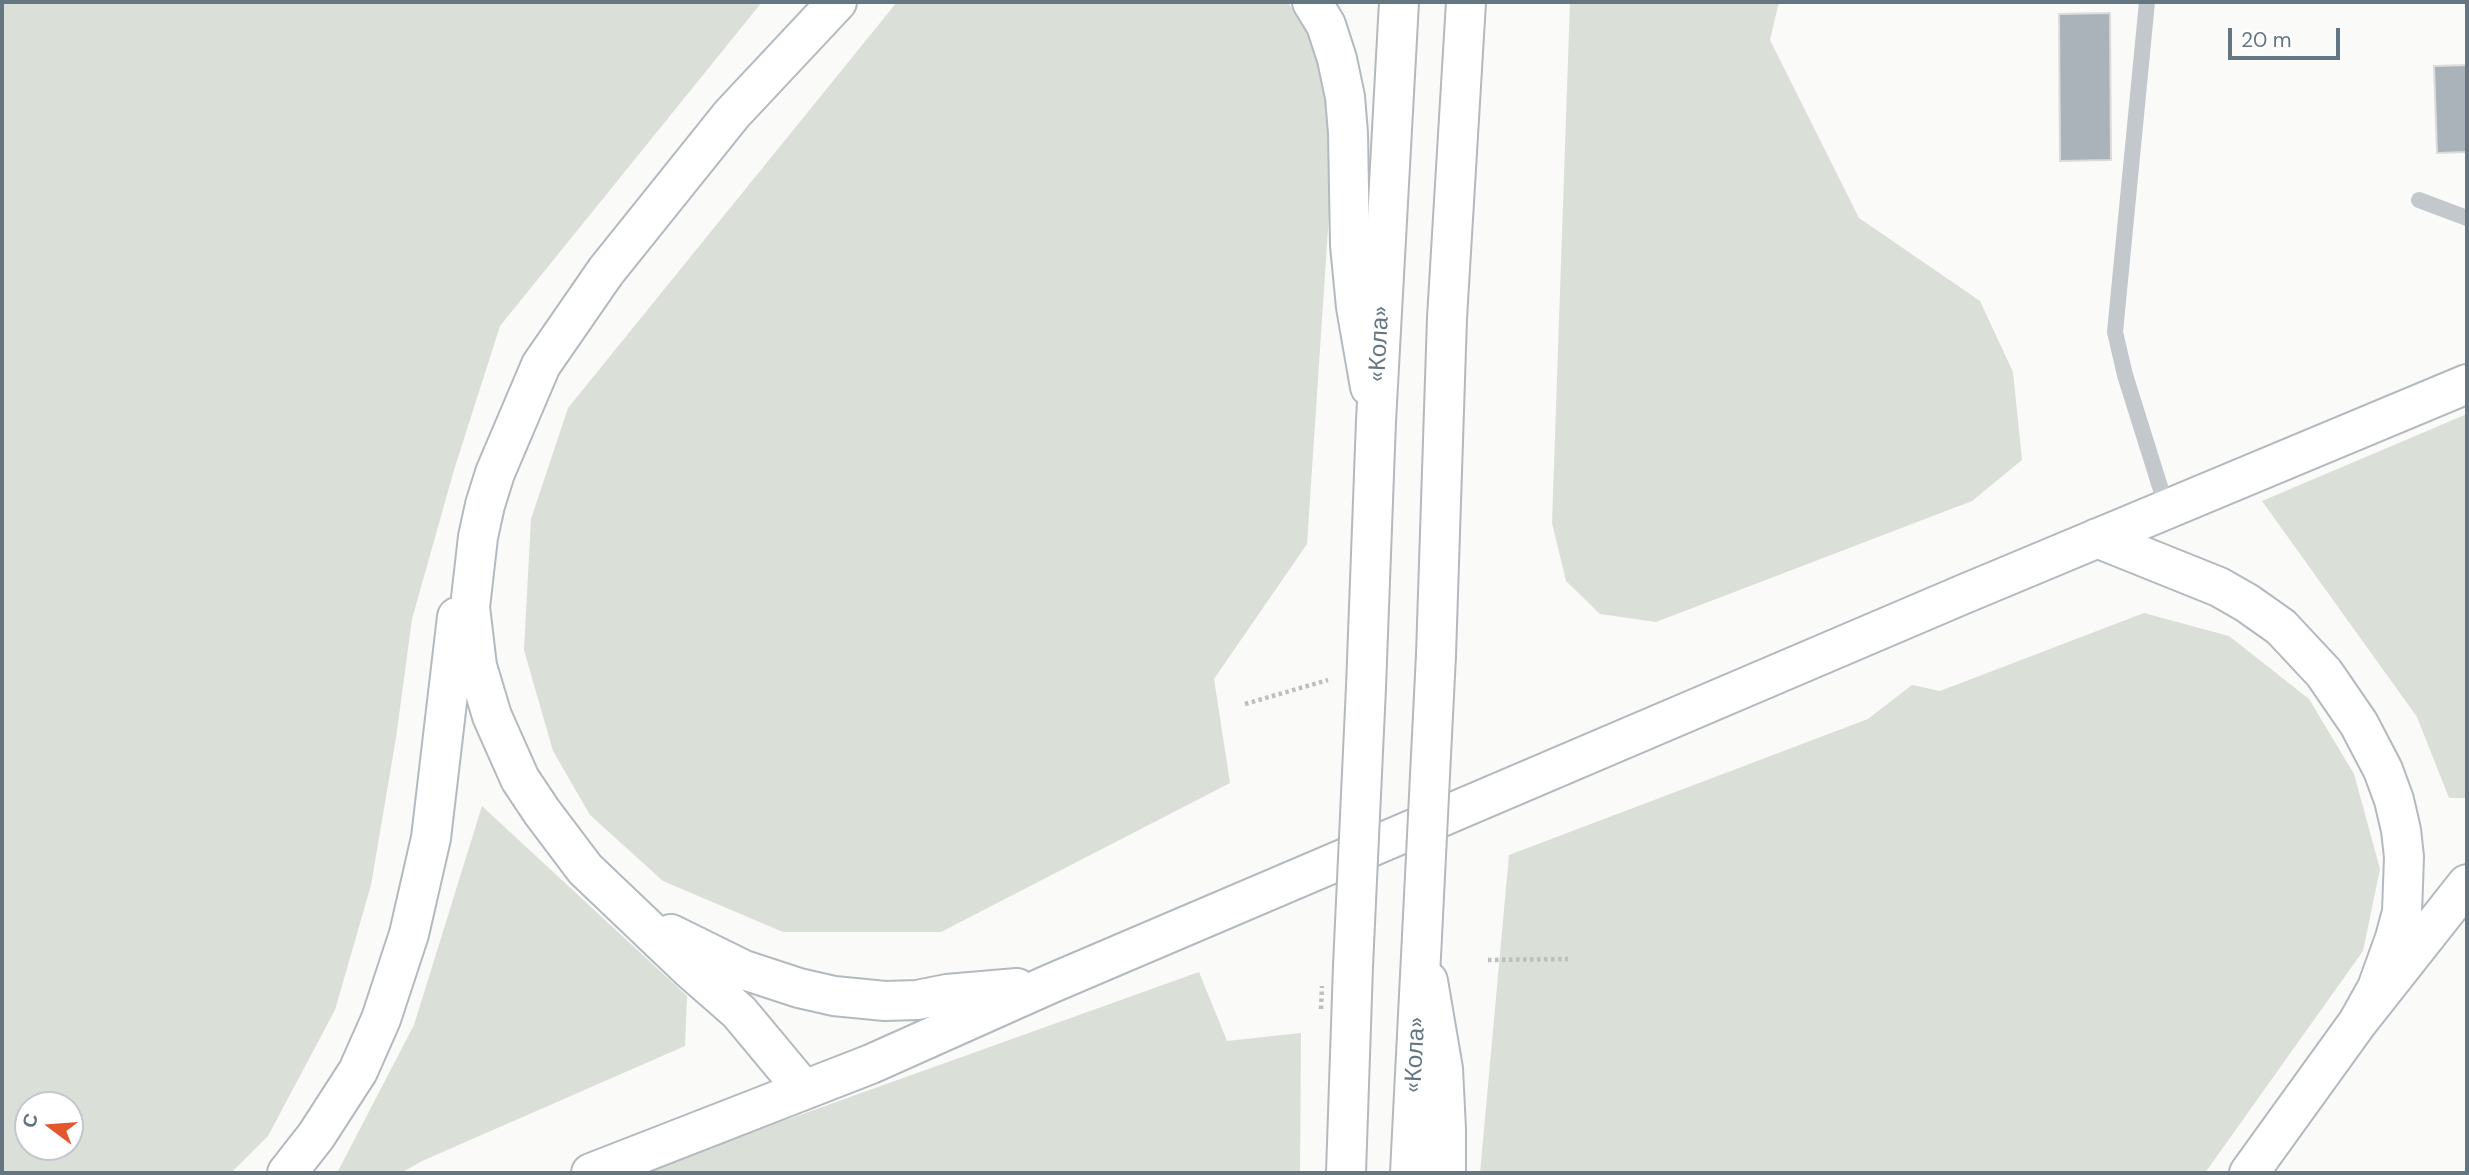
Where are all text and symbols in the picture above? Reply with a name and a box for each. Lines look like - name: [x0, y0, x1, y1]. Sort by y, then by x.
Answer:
- scale bar: [2231, 14, 2343, 58]
- text: 20 m: [2241, 26, 2292, 54]
- street label: «Кола»: [1364, 305, 1396, 383]
- street label: «Кола»: [1400, 1016, 1432, 1094]
- north arrow: [14, 1091, 84, 1161]
- text: С: [16, 1111, 44, 1131]

